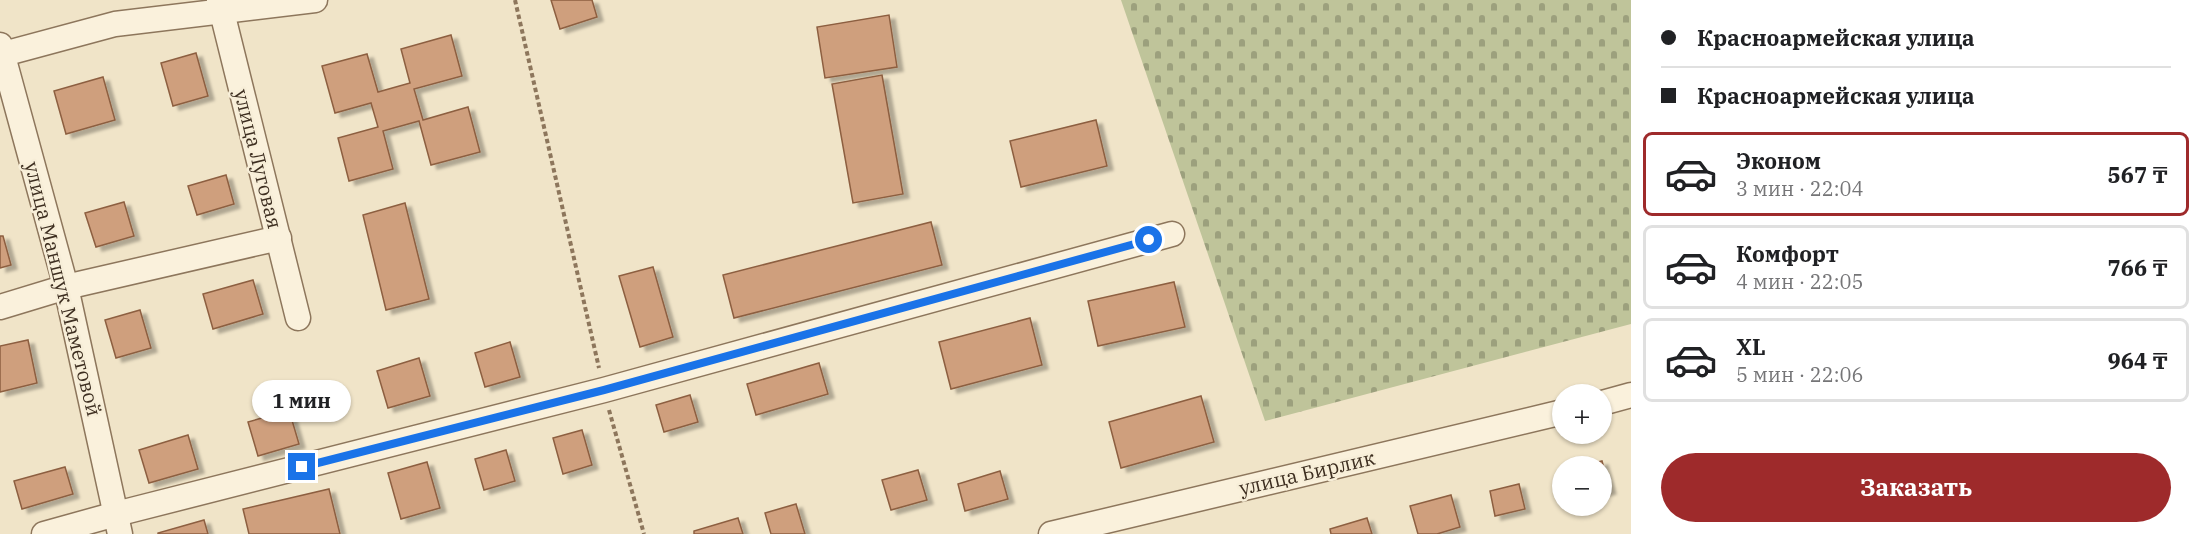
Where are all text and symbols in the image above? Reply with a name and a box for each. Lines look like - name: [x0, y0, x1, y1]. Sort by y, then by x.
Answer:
- text: Красноармейская улица: [1697, 23, 1975, 52]
- text: Красноармейская улица: [1697, 81, 1975, 110]
- street label: улица Луговая: [228, 86, 289, 231]
- text: Эконом: [1736, 146, 1821, 175]
- icon: car: [1664, 147, 1718, 201]
- street label: улица Маншук Маметовой: [19, 159, 108, 419]
- text: 567 ₸: [2107, 160, 2168, 189]
- text: 3 мин · 22:04: [1736, 175, 1864, 202]
- route start: [1135, 226, 1162, 253]
- text: Комфорт: [1736, 239, 1839, 268]
- icon: car: [1664, 240, 1718, 294]
- text: 766 ₸: [2107, 253, 2168, 282]
- text: 4 мин · 22:05: [1736, 268, 1864, 295]
- text: XL: [1736, 332, 1766, 361]
- icon: car: [1664, 333, 1718, 387]
- text: 964 ₸: [2107, 346, 2168, 375]
- text: 5 мин · 22:06: [1736, 361, 1864, 388]
- callout: 1 мин: [252, 380, 352, 422]
- map controls: [1552, 384, 1612, 516]
- button: +: [1552, 384, 1612, 444]
- text: 1 мин: [272, 387, 331, 414]
- street label: улица Бирлик: [1236, 444, 1378, 501]
- route end: [288, 453, 315, 480]
- button: Заказать: [1661, 453, 2171, 522]
- button: −: [1552, 456, 1612, 516]

